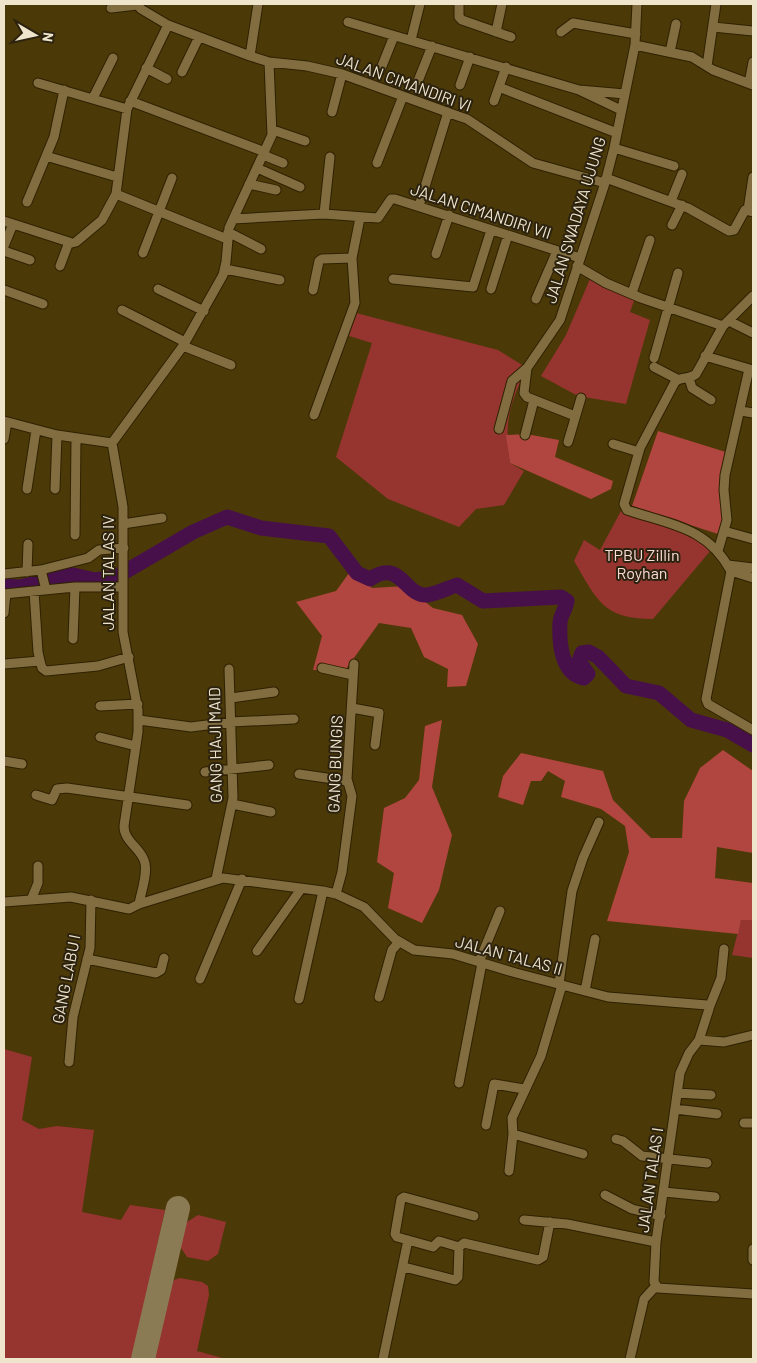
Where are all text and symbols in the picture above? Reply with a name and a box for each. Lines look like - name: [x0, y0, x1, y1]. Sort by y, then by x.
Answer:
- north arrow: [10, 10, 60, 60]
- text: N: [39, 31, 57, 43]
- street label: JALAN CIMANDIRI VI: [334, 48, 474, 115]
- street label: JALAN SWADAYA UJUNG: [540, 134, 609, 305]
- street label: JALAN CIMANDIRI VII: [408, 179, 554, 242]
- street label: JALAN TALAS IV: [98, 515, 117, 631]
- park label: TPBU Zillin Royhan: [604, 545, 680, 582]
- street label: GANG HAJI MAID: [204, 687, 225, 803]
- street label: GANG BUNGIS: [323, 715, 346, 813]
- street label: JALAN TALAS II: [454, 931, 565, 978]
- street label: GANG LABU I: [48, 933, 83, 1025]
- street label: JALAN TALAS I: [633, 1126, 666, 1234]

